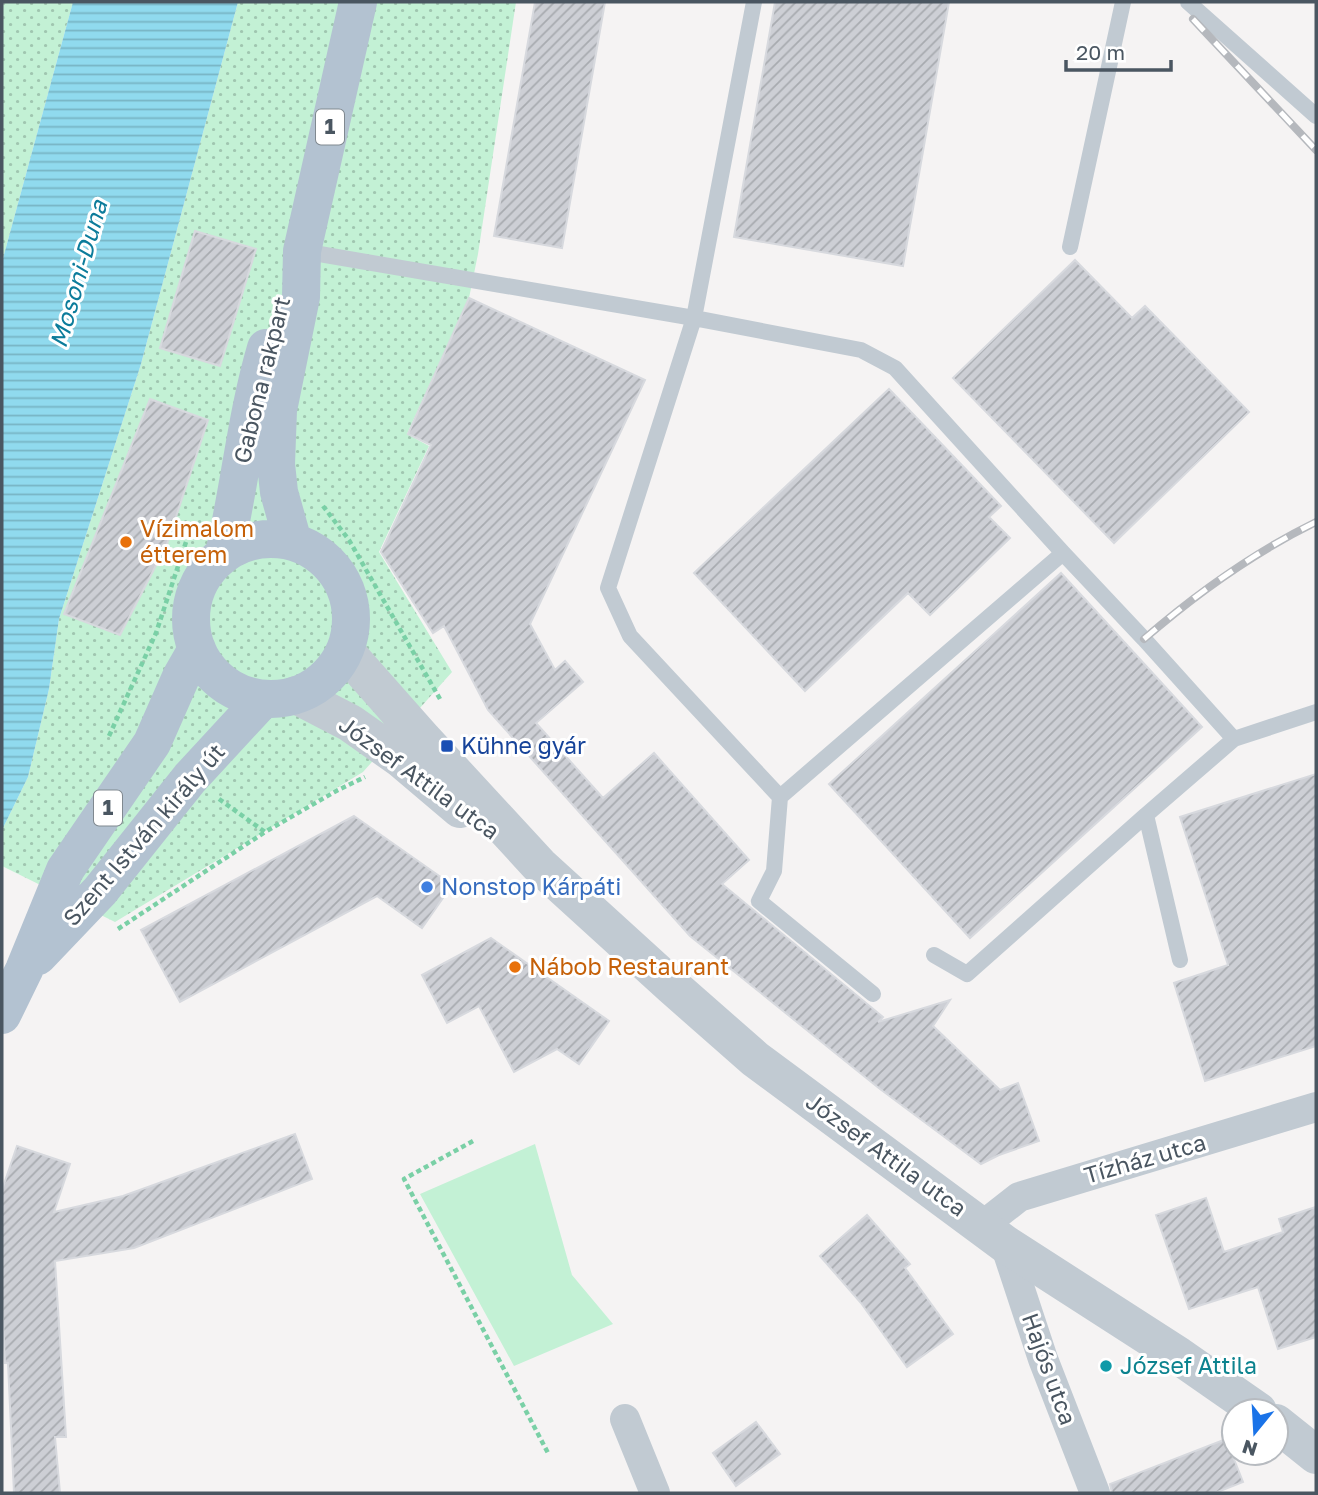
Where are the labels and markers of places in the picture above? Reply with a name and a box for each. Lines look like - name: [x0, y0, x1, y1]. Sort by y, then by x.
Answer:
- place label: Vízimalom étterem: [140, 514, 254, 568]
- marker: Vízimalom étterem: [118, 534, 134, 550]
- place label: Kühne gyár: [461, 731, 586, 759]
- marker: Kühne gyár: [439, 738, 455, 754]
- place label: Nonstop Kárpáti: [441, 872, 621, 900]
- marker: Nonstop Kárpáti: [419, 879, 435, 895]
- place label: Nábob Restaurant: [529, 952, 729, 980]
- marker: Nábob Restaurant: [507, 959, 523, 975]
- place label: József Attila: [1120, 1351, 1257, 1379]
- marker: József Attila: [1098, 1358, 1114, 1374]

